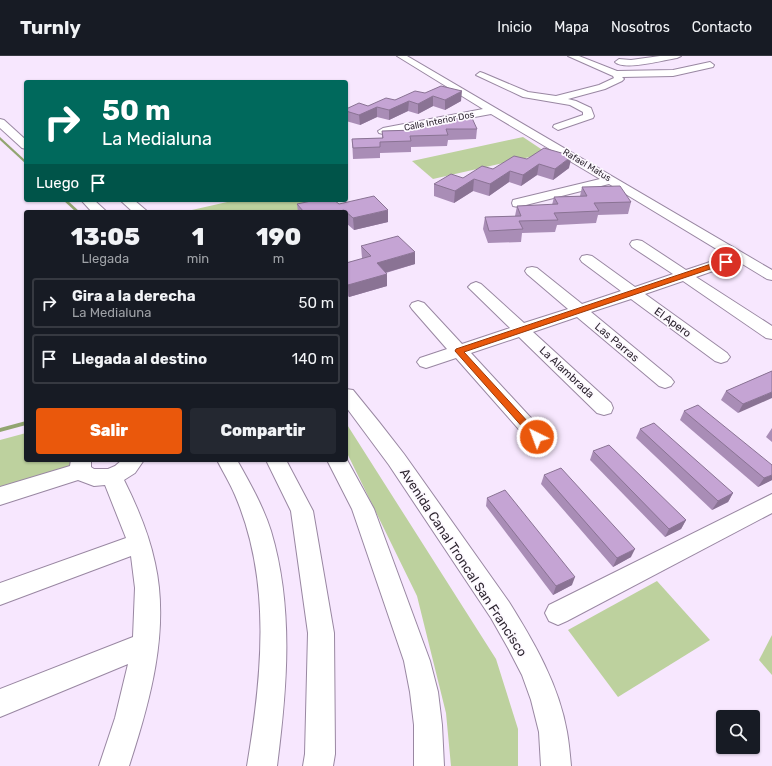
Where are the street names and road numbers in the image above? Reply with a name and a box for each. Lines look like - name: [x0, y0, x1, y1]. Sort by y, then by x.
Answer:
- street label: Calle Interior Dos: [403, 109, 475, 133]
- street label: Rafael Matus: [561, 147, 613, 183]
- street label: El Apero: [652, 305, 694, 340]
- street label: Las Parras: [592, 320, 642, 365]
- street label: La Alambrada: [537, 344, 597, 401]
- street label: Avenida Canal Troncal San Francisco: [397, 465, 530, 659]

